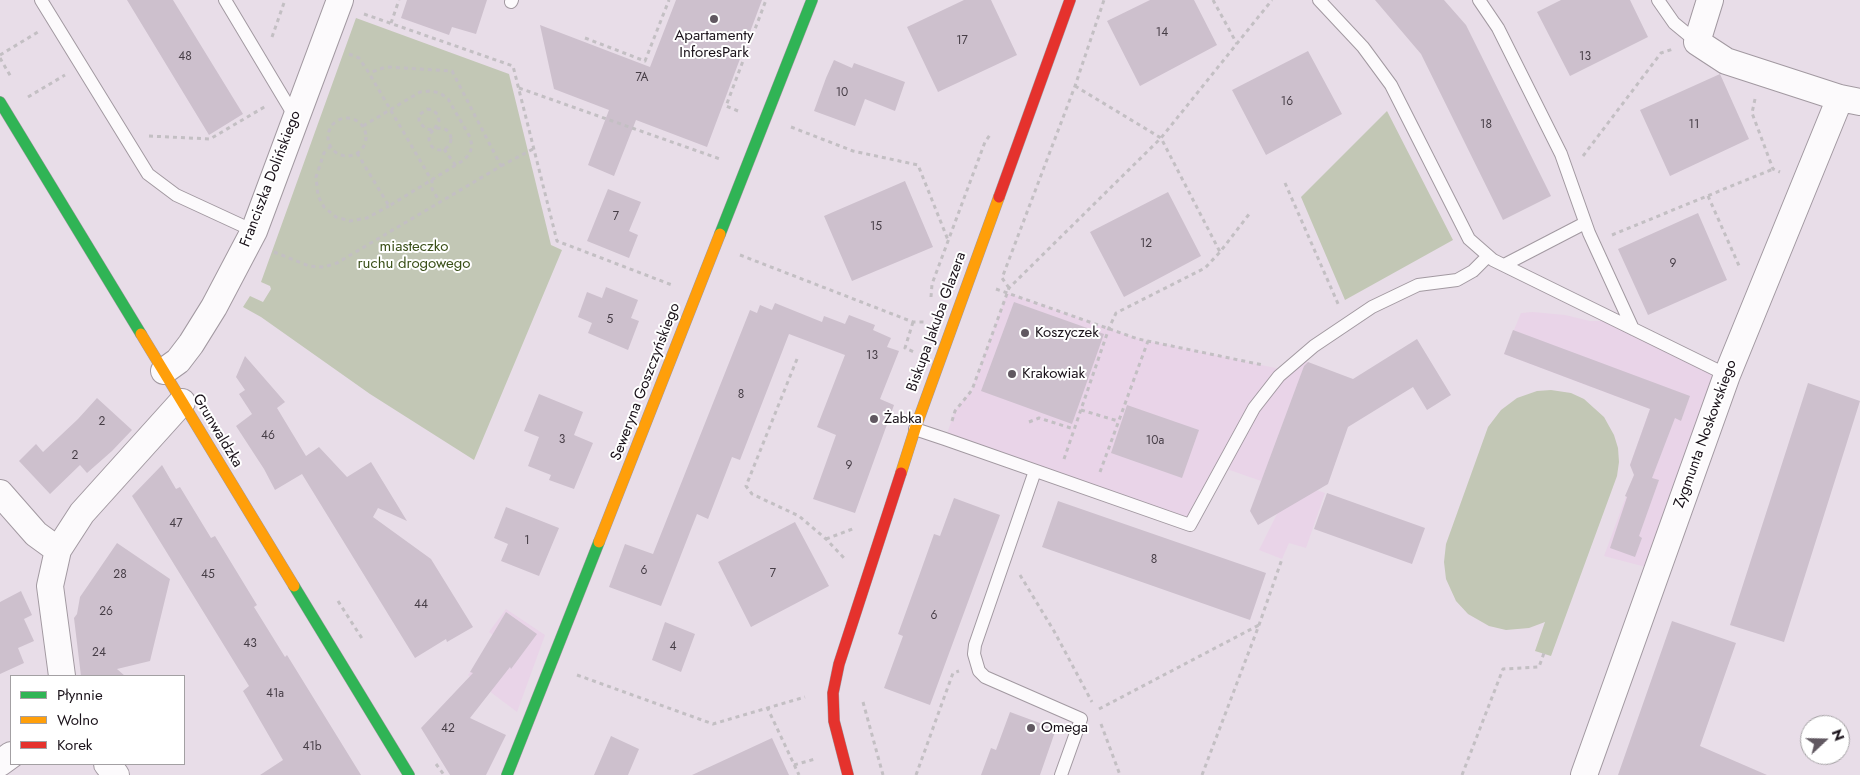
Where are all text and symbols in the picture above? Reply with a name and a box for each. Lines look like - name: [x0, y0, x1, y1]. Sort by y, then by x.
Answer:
- marker: Apartamenty InforesPark: [708, 13, 720, 25]
- house number: 14: [1156, 26, 1168, 40]
- place label: Apartamenty InforesPark: [674, 27, 754, 62]
- house number: 17: [956, 34, 968, 48]
- house number: 48: [178, 50, 192, 64]
- house number: 13: [1579, 50, 1591, 64]
- house number: 7A: [635, 71, 649, 85]
- house number: 10: [836, 86, 848, 100]
- house number: 16: [1281, 95, 1293, 109]
- street label: Franciszka Dolińskiego: [237, 108, 305, 250]
- house number: 18: [1480, 118, 1492, 132]
- house number: 11: [1689, 118, 1699, 132]
- house number: 7: [613, 210, 619, 224]
- house number: 15: [870, 220, 882, 234]
- house number: 12: [1140, 237, 1152, 251]
- park label: miasteczko ruchu drogowego: [357, 238, 471, 273]
- street label: Biskupa Jakuba Glazera: [903, 250, 971, 394]
- house number: 9: [1670, 257, 1676, 271]
- street label: Seweryna Goszczyńskiego: [608, 301, 684, 463]
- house number: 5: [607, 313, 613, 327]
- place label: Koszyczek: [1035, 324, 1099, 342]
- marker: Koszyczek: [1019, 327, 1031, 339]
- house number: 13: [866, 349, 878, 363]
- street label: Zygmunta Noskowskiego: [1671, 357, 1741, 511]
- place label: Krakowiak: [1022, 365, 1085, 383]
- marker: Krakowiak: [1006, 368, 1018, 380]
- house number: 8: [738, 388, 744, 402]
- street label: Grunwaldzka: [188, 391, 246, 471]
- place label: Żabka: [884, 410, 922, 428]
- marker: Żabka: [868, 413, 880, 425]
- house number: 2: [99, 415, 105, 429]
- house number: 46: [261, 429, 275, 443]
- house number: 3: [559, 433, 565, 447]
- house number: 10a: [1146, 434, 1164, 448]
- house number: 2: [72, 449, 78, 463]
- house number: 9: [846, 459, 852, 473]
- house number: 47: [169, 517, 183, 531]
- house number: 1: [524, 534, 530, 548]
- house number: 8: [1151, 553, 1157, 567]
- house number: 6: [641, 564, 647, 578]
- house number: 7: [770, 567, 776, 581]
- house number: 28: [113, 568, 127, 582]
- house number: 45: [201, 568, 215, 582]
- house number: 44: [414, 598, 428, 612]
- house number: 26: [99, 605, 113, 619]
- house number: 6: [931, 609, 937, 623]
- house number: 43: [243, 637, 257, 651]
- house number: 4: [670, 640, 676, 654]
- house number: 24: [92, 646, 106, 660]
- legend: [10, 675, 185, 765]
- text: Płynnie: [57, 684, 103, 706]
- house number: 41a: [266, 687, 284, 701]
- text: Wolno: [57, 709, 98, 731]
- north arrow: [1800, 715, 1850, 765]
- place label: Omega: [1041, 719, 1088, 737]
- house number: 42: [441, 722, 455, 736]
- marker: Omega: [1025, 722, 1037, 734]
- text: N: [1827, 726, 1849, 744]
- text: Korek: [57, 734, 92, 756]
- house number: 41b: [302, 740, 322, 754]

